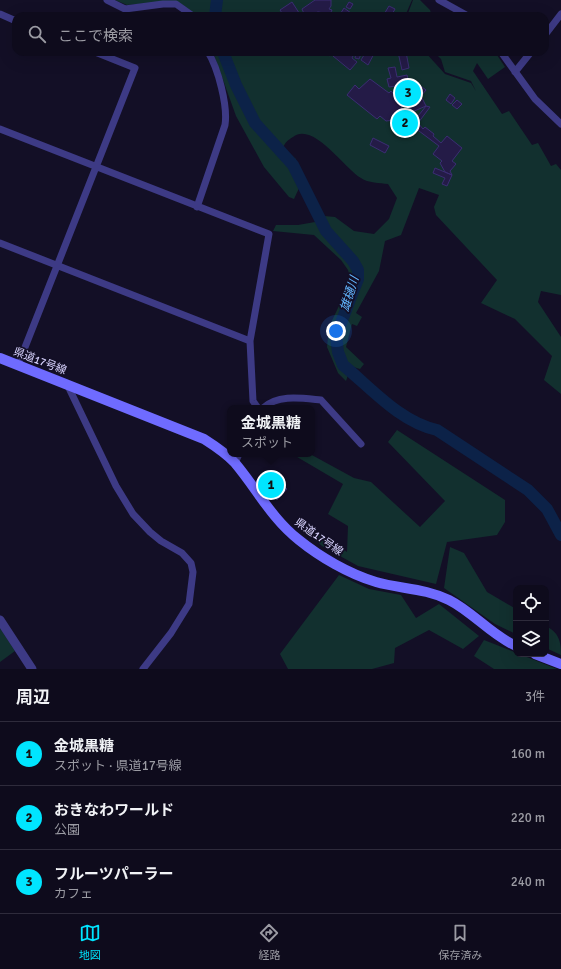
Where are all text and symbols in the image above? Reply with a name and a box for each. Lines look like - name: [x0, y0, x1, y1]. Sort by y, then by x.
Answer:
- search box: [12, 12, 549, 56]
- icon: search: [26, 23, 48, 45]
- text: ここで検索: [58, 27, 133, 45]
- pin: 3: [395, 78, 421, 108]
- pin: 2: [392, 108, 418, 138]
- water label: 雄樋川: [338, 273, 363, 313]
- your location: [326, 321, 346, 341]
- street label: 県道17号線: [12, 345, 68, 377]
- popup: [227, 405, 315, 457]
- text: 金城黒糖: [241, 414, 301, 432]
- text: スポット: [241, 435, 293, 451]
- pin: 1: [258, 470, 284, 500]
- street label: 県道17号線: [292, 516, 346, 558]
- map controls: [513, 585, 549, 657]
- button: locate: [513, 585, 549, 621]
- button: layers: [513, 621, 549, 657]
- text: 周辺: [16, 687, 50, 708]
- text: 3件: [525, 689, 545, 705]
- text: 金城黒糖: [54, 737, 114, 755]
- text: 1: [25, 746, 33, 762]
- text: 160 m: [511, 746, 545, 762]
- text: スポット · 県道17号線: [54, 758, 182, 774]
- text: おきなわワールド: [54, 801, 174, 819]
- text: 2: [25, 810, 33, 826]
- text: 220 m: [511, 810, 545, 826]
- text: 公園: [54, 822, 80, 838]
- text: フルーツパーラー: [54, 865, 174, 883]
- text: 3: [25, 874, 33, 890]
- text: 240 m: [511, 874, 545, 890]
- text: カフェ: [54, 886, 93, 902]
- tab: 地図: [79, 922, 101, 962]
- tab: 経路: [258, 922, 280, 962]
- tab: 保存済み: [438, 922, 482, 962]

